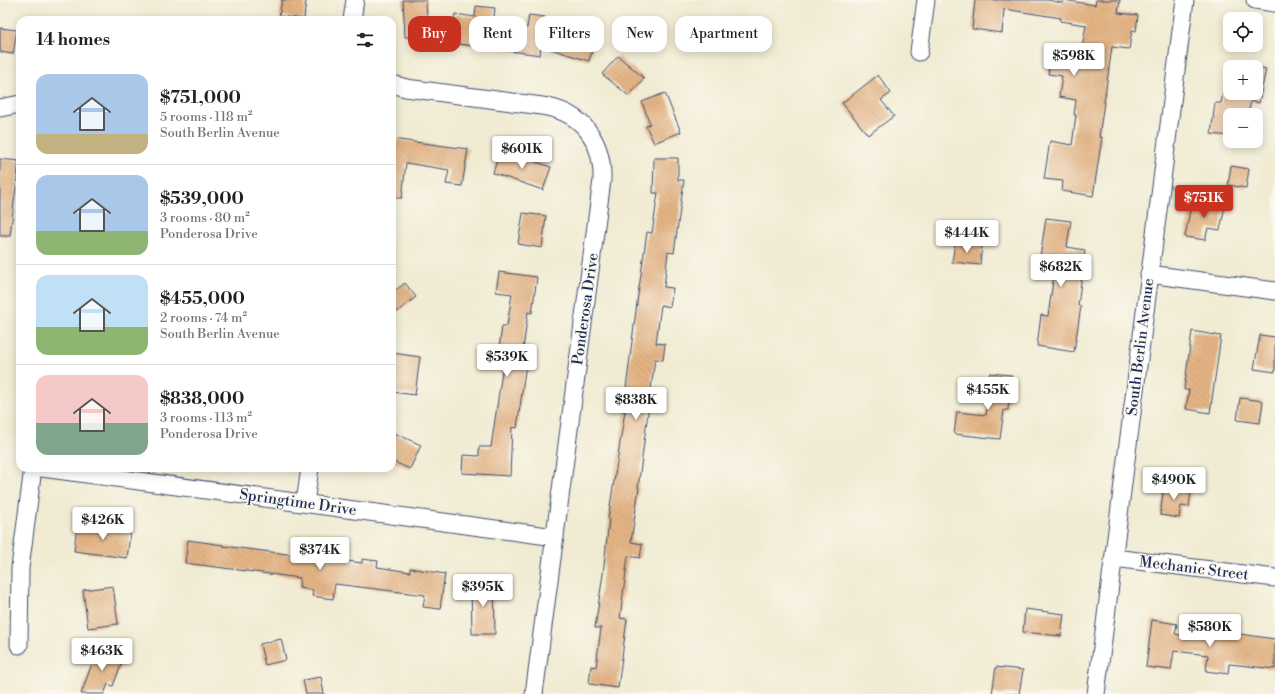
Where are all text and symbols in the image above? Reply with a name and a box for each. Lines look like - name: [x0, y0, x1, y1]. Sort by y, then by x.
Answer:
- map controls: [1223, 12, 1263, 148]
- button: locate: [1223, 12, 1263, 52]
- chip: Buy: [408, 16, 461, 52]
- chip: Rent: [469, 16, 527, 52]
- chip: Filters: [535, 16, 604, 52]
- chip: New: [612, 16, 667, 52]
- chip: Apartment: [675, 16, 772, 52]
- text: 14 homes: [36, 29, 110, 51]
- icon: filters: [354, 29, 376, 51]
- pin: $598K: [1046, 43, 1102, 77]
- text: $598K: [1053, 48, 1095, 64]
- button: +: [1223, 60, 1263, 100]
- text: $751,000: [160, 87, 241, 109]
- icon: home: [68, 90, 116, 138]
- button: −: [1223, 108, 1263, 148]
- text: 5 rooms · 118 m²: [160, 109, 252, 125]
- text: South Berlin Avenue: [160, 125, 280, 141]
- pin: $601K: [494, 136, 550, 170]
- text: $601K: [501, 141, 543, 157]
- pin: $751K: [1176, 185, 1232, 219]
- text: $539,000: [160, 188, 244, 210]
- text: $751K: [1184, 190, 1224, 206]
- icon: home: [68, 191, 116, 239]
- text: 3 rooms · 80 m²: [160, 210, 250, 226]
- pin: $444K: [939, 220, 995, 254]
- text: $444K: [945, 225, 989, 241]
- text: Ponderosa Drive: [160, 226, 258, 242]
- street label: Ponderosa Drive: [568, 252, 603, 366]
- pin: $682K: [1033, 254, 1089, 288]
- text: $682K: [1040, 259, 1082, 275]
- street label: South Berlin Avenue: [1123, 277, 1158, 417]
- text: $455,000: [160, 288, 245, 310]
- icon: home: [68, 291, 116, 339]
- text: 2 rooms · 74 m²: [160, 310, 247, 326]
- text: South Berlin Avenue: [160, 326, 280, 342]
- pin: $539K: [479, 344, 535, 378]
- text: $539K: [486, 349, 528, 365]
- pin: $455K: [960, 377, 1016, 411]
- text: $455K: [966, 382, 1010, 398]
- pin: $838K: [608, 387, 664, 421]
- text: $838,000: [160, 388, 244, 410]
- icon: home: [68, 391, 116, 439]
- text: $838K: [615, 392, 657, 408]
- text: 3 rooms · 113 m²: [160, 410, 252, 426]
- text: Ponderosa Drive: [160, 426, 258, 442]
- pin: $490K: [1146, 467, 1202, 501]
- text: $490K: [1152, 472, 1196, 488]
- street label: Springtime Drive: [238, 485, 358, 520]
- pin: $426K: [75, 507, 131, 541]
- text: $426K: [81, 512, 125, 528]
- pin: $374K: [292, 537, 348, 571]
- text: $374K: [299, 542, 341, 558]
- street label: Mechanic Street: [1138, 552, 1250, 585]
- pin: $395K: [455, 574, 511, 608]
- text: $395K: [462, 579, 504, 595]
- pin: $580K: [1182, 614, 1238, 648]
- text: $580K: [1188, 619, 1232, 635]
- pin: $463K: [74, 638, 130, 672]
- text: $463K: [81, 643, 124, 659]

